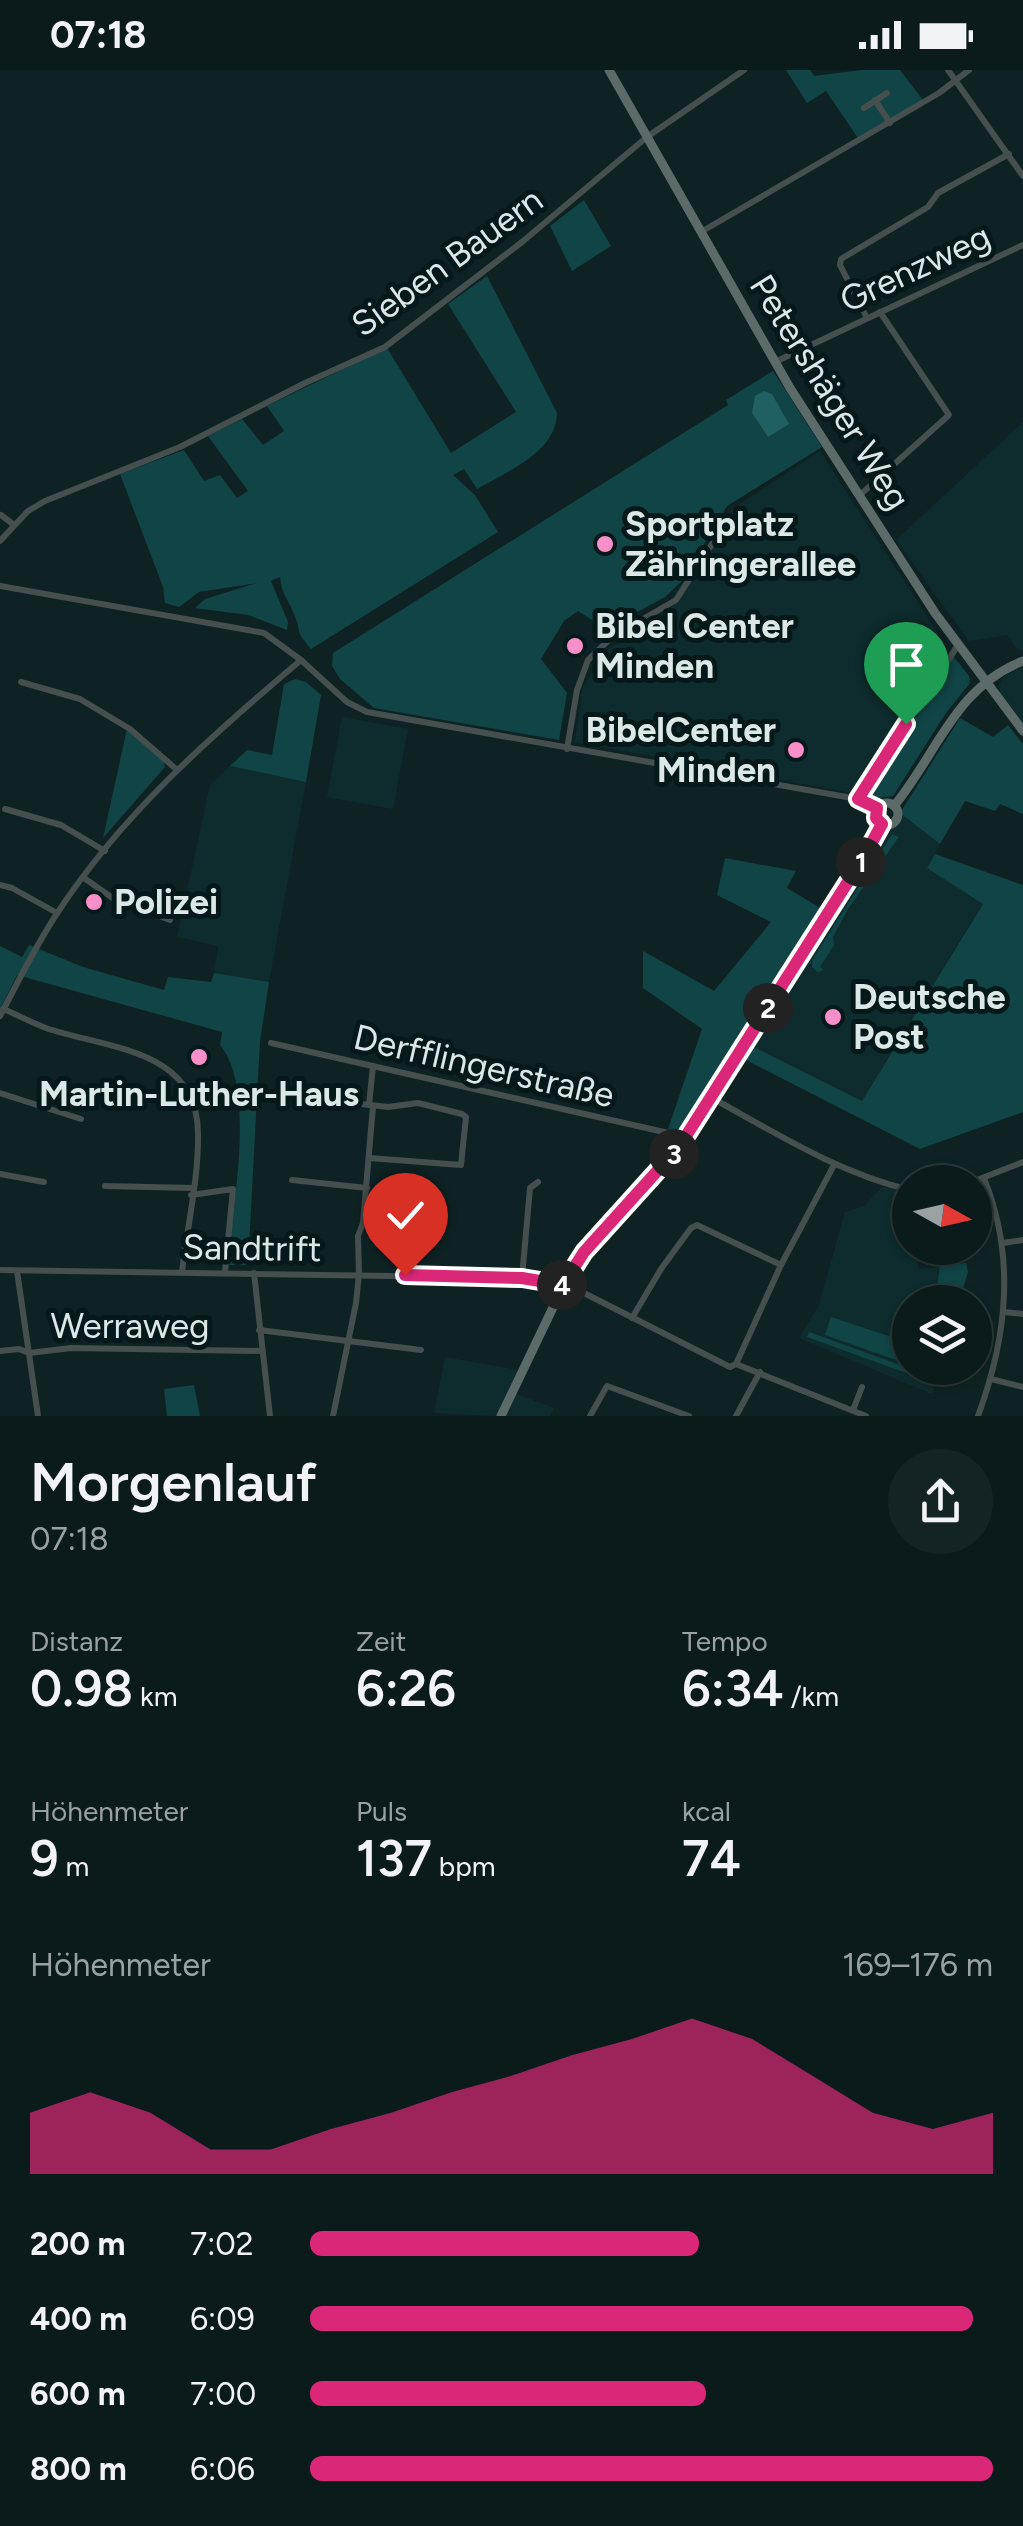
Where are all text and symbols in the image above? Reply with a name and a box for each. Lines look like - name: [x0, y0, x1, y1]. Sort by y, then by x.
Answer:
- text: 07:18: [50, 12, 146, 58]
- street label: Sieben Bauern: [343, 179, 551, 345]
- street label: Grenzweg: [833, 215, 997, 321]
- street label: Petershäger Weg: [741, 267, 919, 517]
- place label: Sportplatz Zähringerallee: [625, 503, 856, 585]
- marker: Sportplatz Zähringerallee: [594, 533, 616, 555]
- place label: Bibel Center Minden: [595, 605, 794, 687]
- pin: [864, 622, 949, 725]
- marker: Bibel Center Minden: [564, 635, 586, 657]
- icon: arrive: [879, 637, 934, 692]
- place label: BibelCenter Minden: [585, 709, 776, 791]
- marker: BibelCenter Minden: [785, 739, 807, 761]
- pin: 1: [836, 837, 886, 887]
- text: 1: [855, 845, 867, 879]
- place label: Polizei: [114, 881, 218, 923]
- marker: Polizei: [83, 891, 105, 913]
- place label: Deutsche Post: [853, 976, 1006, 1058]
- pin: 2: [743, 983, 793, 1033]
- text: 2: [760, 991, 776, 1025]
- marker: Deutsche Post: [822, 1006, 844, 1028]
- street label: Derfflingerstraße: [350, 1016, 618, 1116]
- marker: Martin-Luther-Haus: [188, 1046, 210, 1068]
- place label: Martin-Luther-Haus: [39, 1073, 359, 1115]
- pin: 3: [649, 1129, 699, 1179]
- text: 3: [666, 1137, 682, 1171]
- north arrow: [892, 1165, 992, 1265]
- map controls: [892, 1165, 992, 1385]
- pin: [363, 1173, 448, 1276]
- icon: check: [378, 1188, 433, 1243]
- street label: Sandtrift: [182, 1226, 322, 1270]
- pin: 4: [537, 1260, 587, 1310]
- text: 4: [553, 1268, 571, 1302]
- button: layers: [892, 1285, 992, 1385]
- street label: Werraweg: [50, 1305, 210, 1347]
- text: Morgenlauf: [30, 1449, 317, 1515]
- button: share: [888, 1449, 993, 1554]
- text: 07:18: [30, 1520, 109, 1558]
- text: Distanz: [30, 1624, 123, 1658]
- text: Zeit: [356, 1624, 406, 1658]
- text: Tempo: [682, 1624, 768, 1658]
- text: 0.98: [30, 1658, 133, 1719]
- text: 6:26: [356, 1658, 456, 1719]
- text: 6:34: [682, 1658, 784, 1719]
- text: km: [133, 1679, 178, 1713]
- text: /km: [784, 1679, 839, 1713]
- text: Höhenmeter: [30, 1794, 188, 1828]
- text: Puls: [356, 1794, 407, 1828]
- text: kcal: [682, 1794, 731, 1828]
- text: 9: [30, 1828, 59, 1889]
- text: 137: [356, 1828, 432, 1889]
- text: 74: [682, 1828, 741, 1889]
- text: m: [59, 1849, 89, 1883]
- text: bpm: [432, 1849, 496, 1883]
- text: Höhenmeter: [30, 1946, 211, 1984]
- text: 169–176 m: [842, 1946, 993, 1984]
- text: 200 m: [30, 2225, 126, 2263]
- text: 7:02: [190, 2225, 254, 2263]
- text: 400 m: [30, 2300, 127, 2338]
- text: 6:09: [190, 2300, 255, 2338]
- text: 600 m: [30, 2375, 126, 2413]
- text: 7:00: [190, 2375, 256, 2413]
- text: 800 m: [30, 2450, 127, 2488]
- text: 6:06: [190, 2450, 255, 2488]

